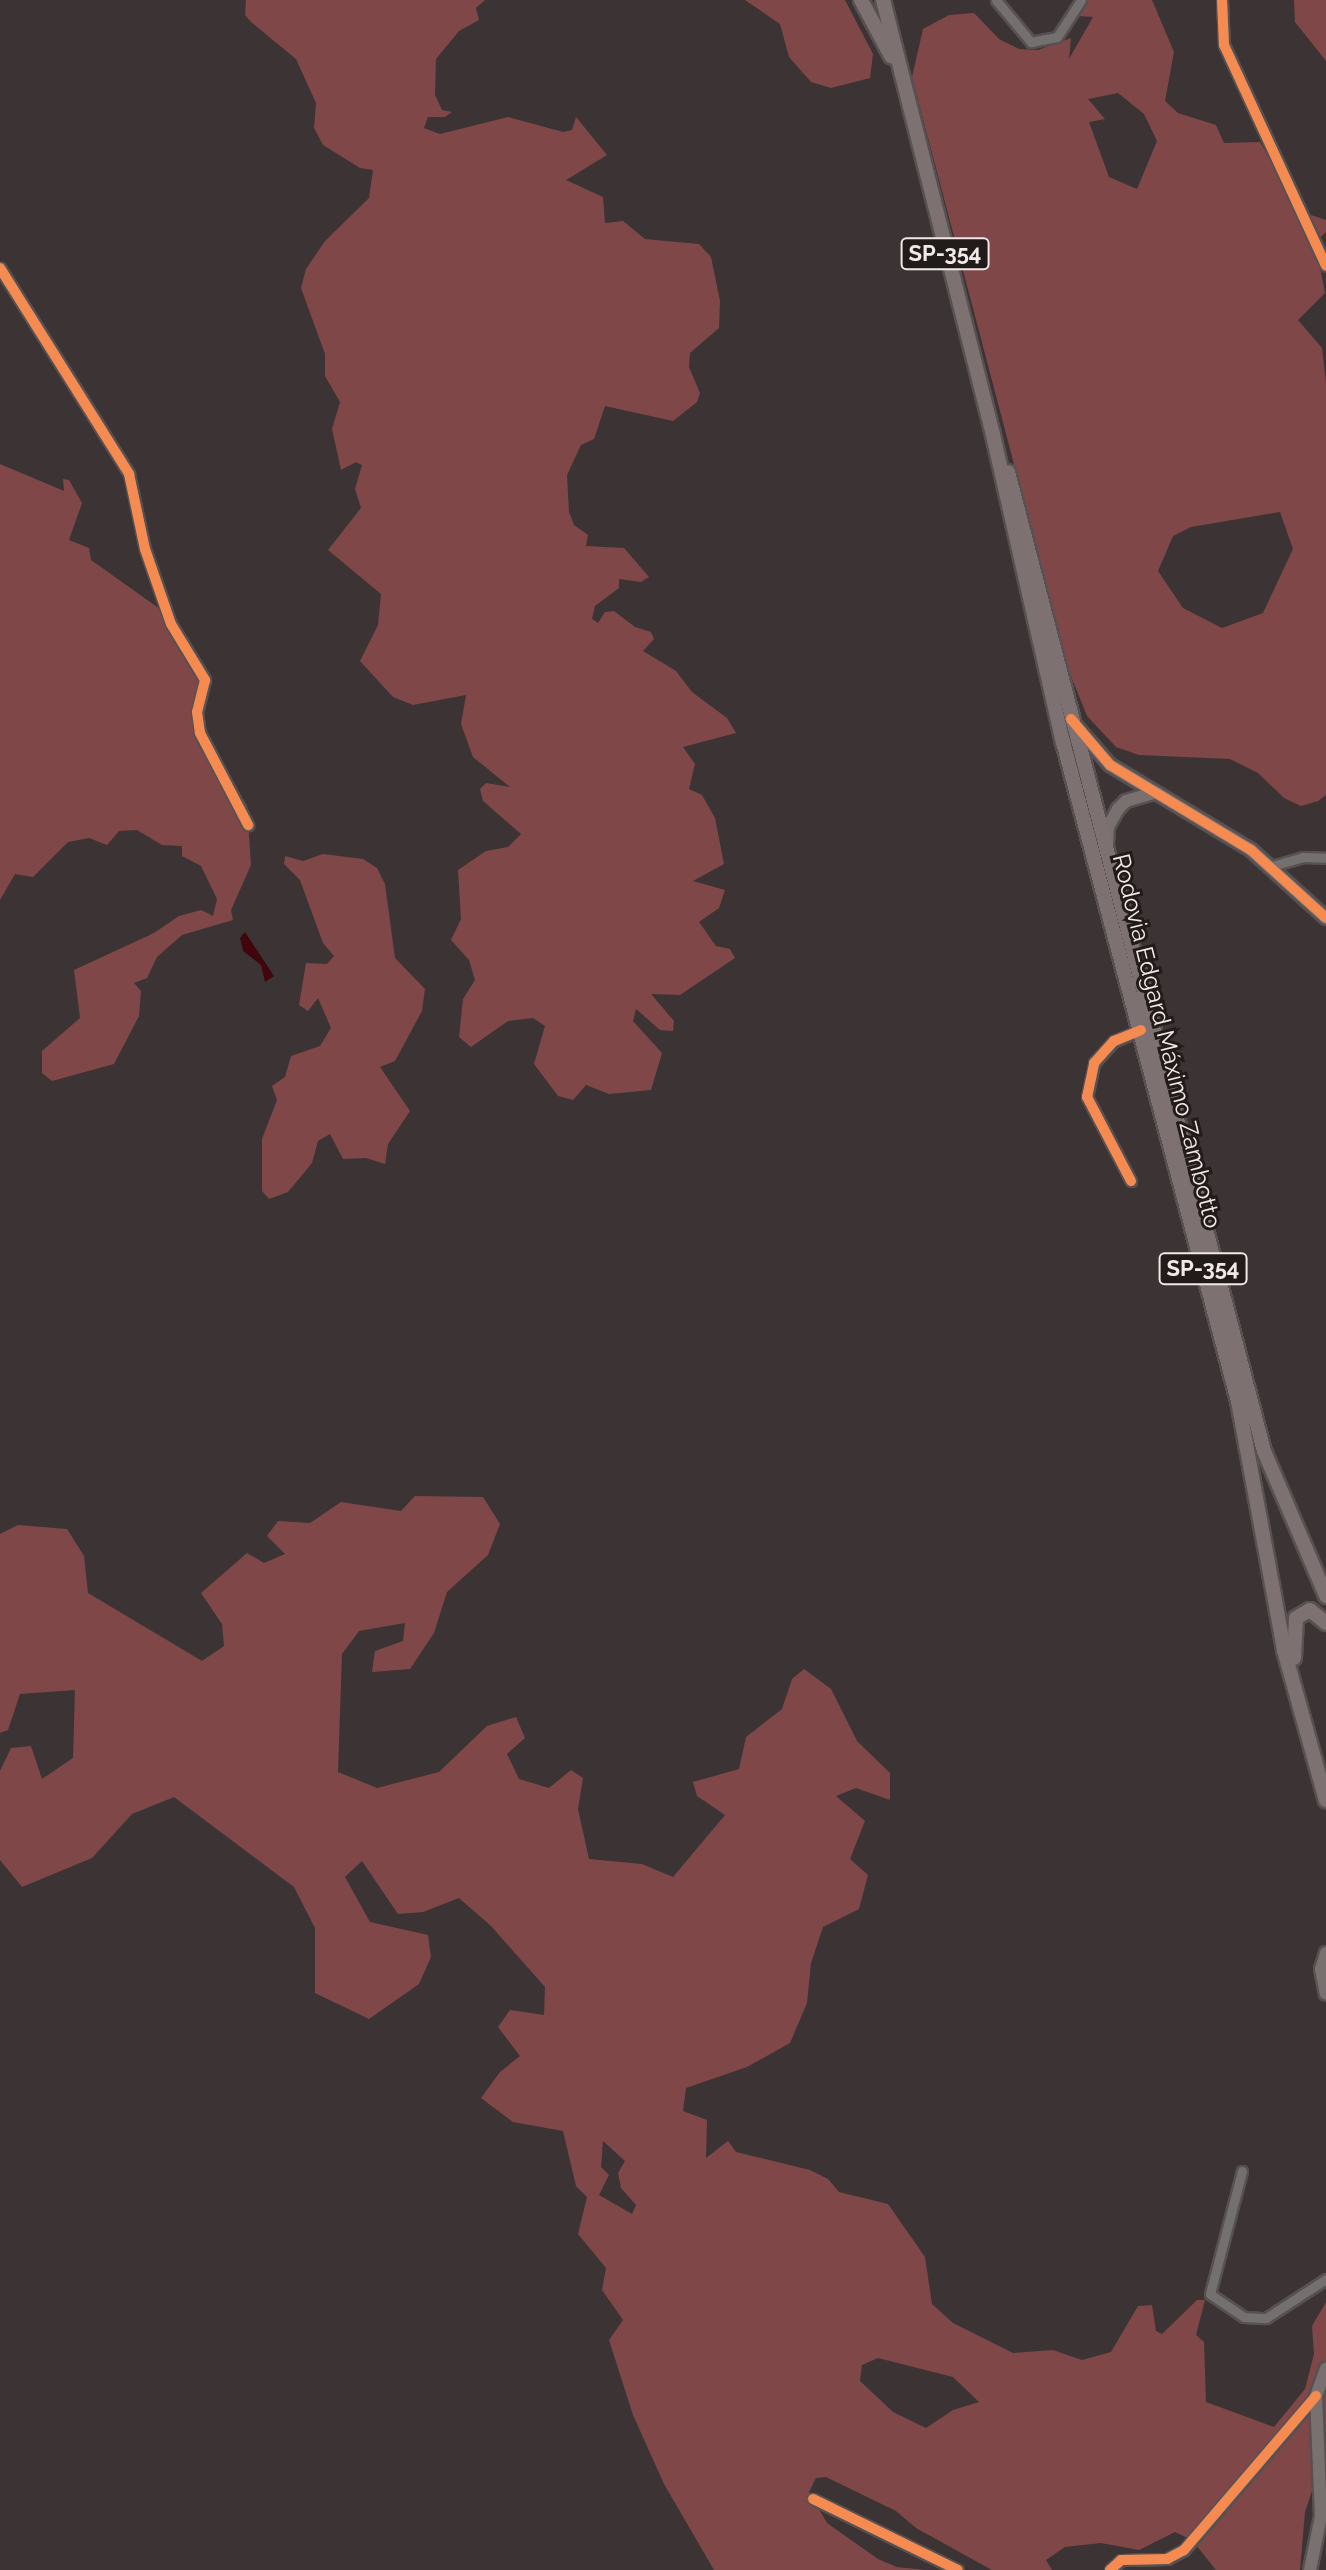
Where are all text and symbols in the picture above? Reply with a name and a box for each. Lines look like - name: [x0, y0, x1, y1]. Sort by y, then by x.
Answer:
- road number: SP-354: [899, 236, 991, 272]
- street label: Rodovia Edgard Máximo Zambotto: [1106, 851, 1228, 1231]
- road number: SP-354: [1157, 1251, 1249, 1287]

